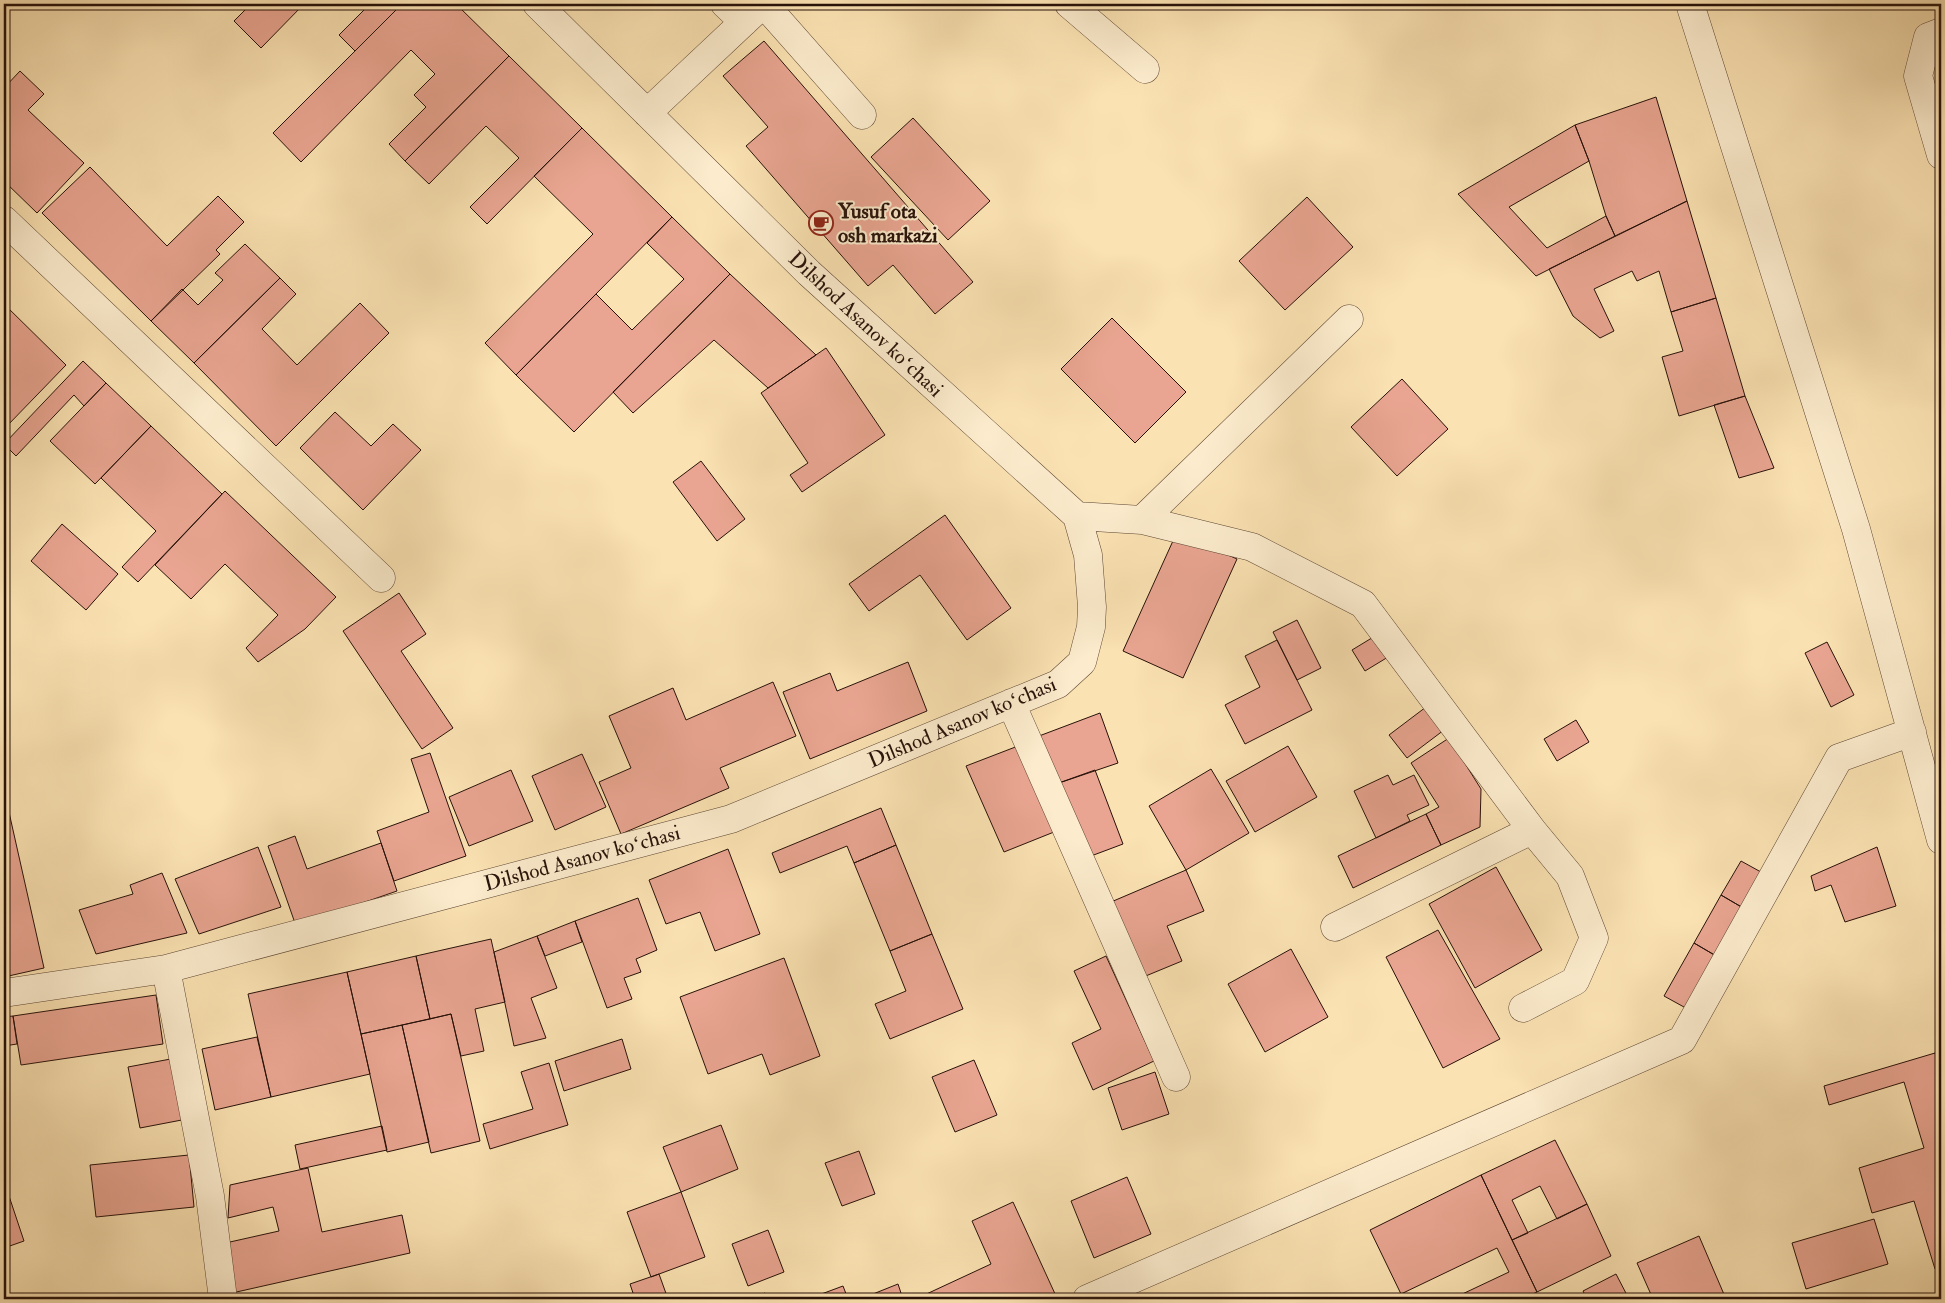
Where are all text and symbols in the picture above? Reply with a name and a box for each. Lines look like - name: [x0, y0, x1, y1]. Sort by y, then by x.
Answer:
- place label: Yusuf ota osh markazi: [837, 198, 938, 249]
- cafe icon: Yusuf ota osh markazi: [808, 210, 834, 236]
- street label: Dilshod Asanov koʻchasi: [783, 246, 949, 403]
- street label: Dilshod Asanov koʻchasi: [864, 670, 1061, 774]
- street label: Dilshod Asanov koʻchasi: [481, 819, 684, 898]

